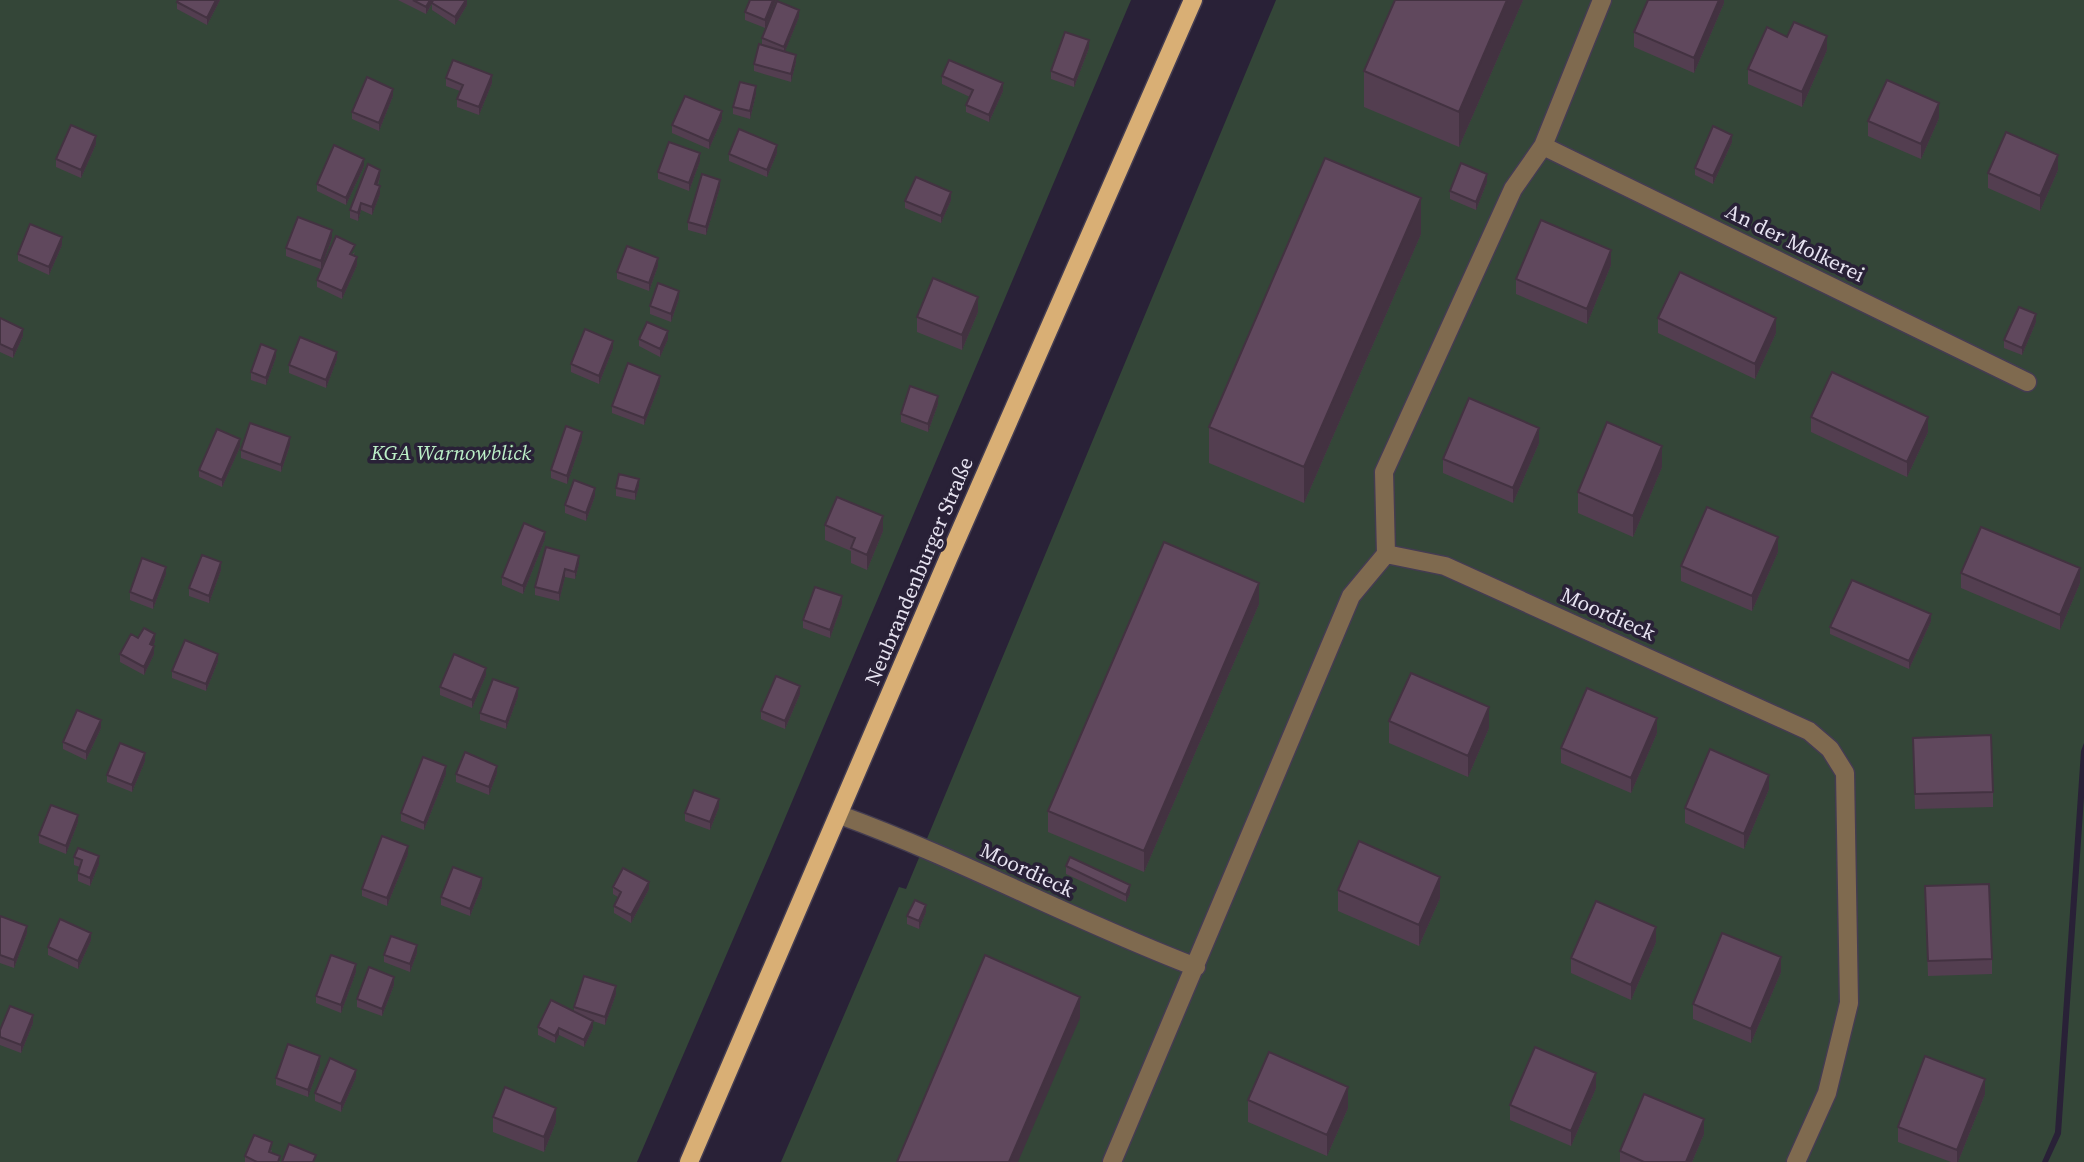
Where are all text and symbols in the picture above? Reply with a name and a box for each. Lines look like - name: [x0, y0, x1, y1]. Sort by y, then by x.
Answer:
- street label: An der Molkerei: [1721, 196, 1870, 289]
- park label: KGA Warnowblick: [370, 438, 531, 467]
- street label: Neubrandenburger Straße: [857, 452, 980, 689]
- street label: Moordieck: [1556, 580, 1661, 647]
- street label: Moordieck: [975, 835, 1079, 904]

